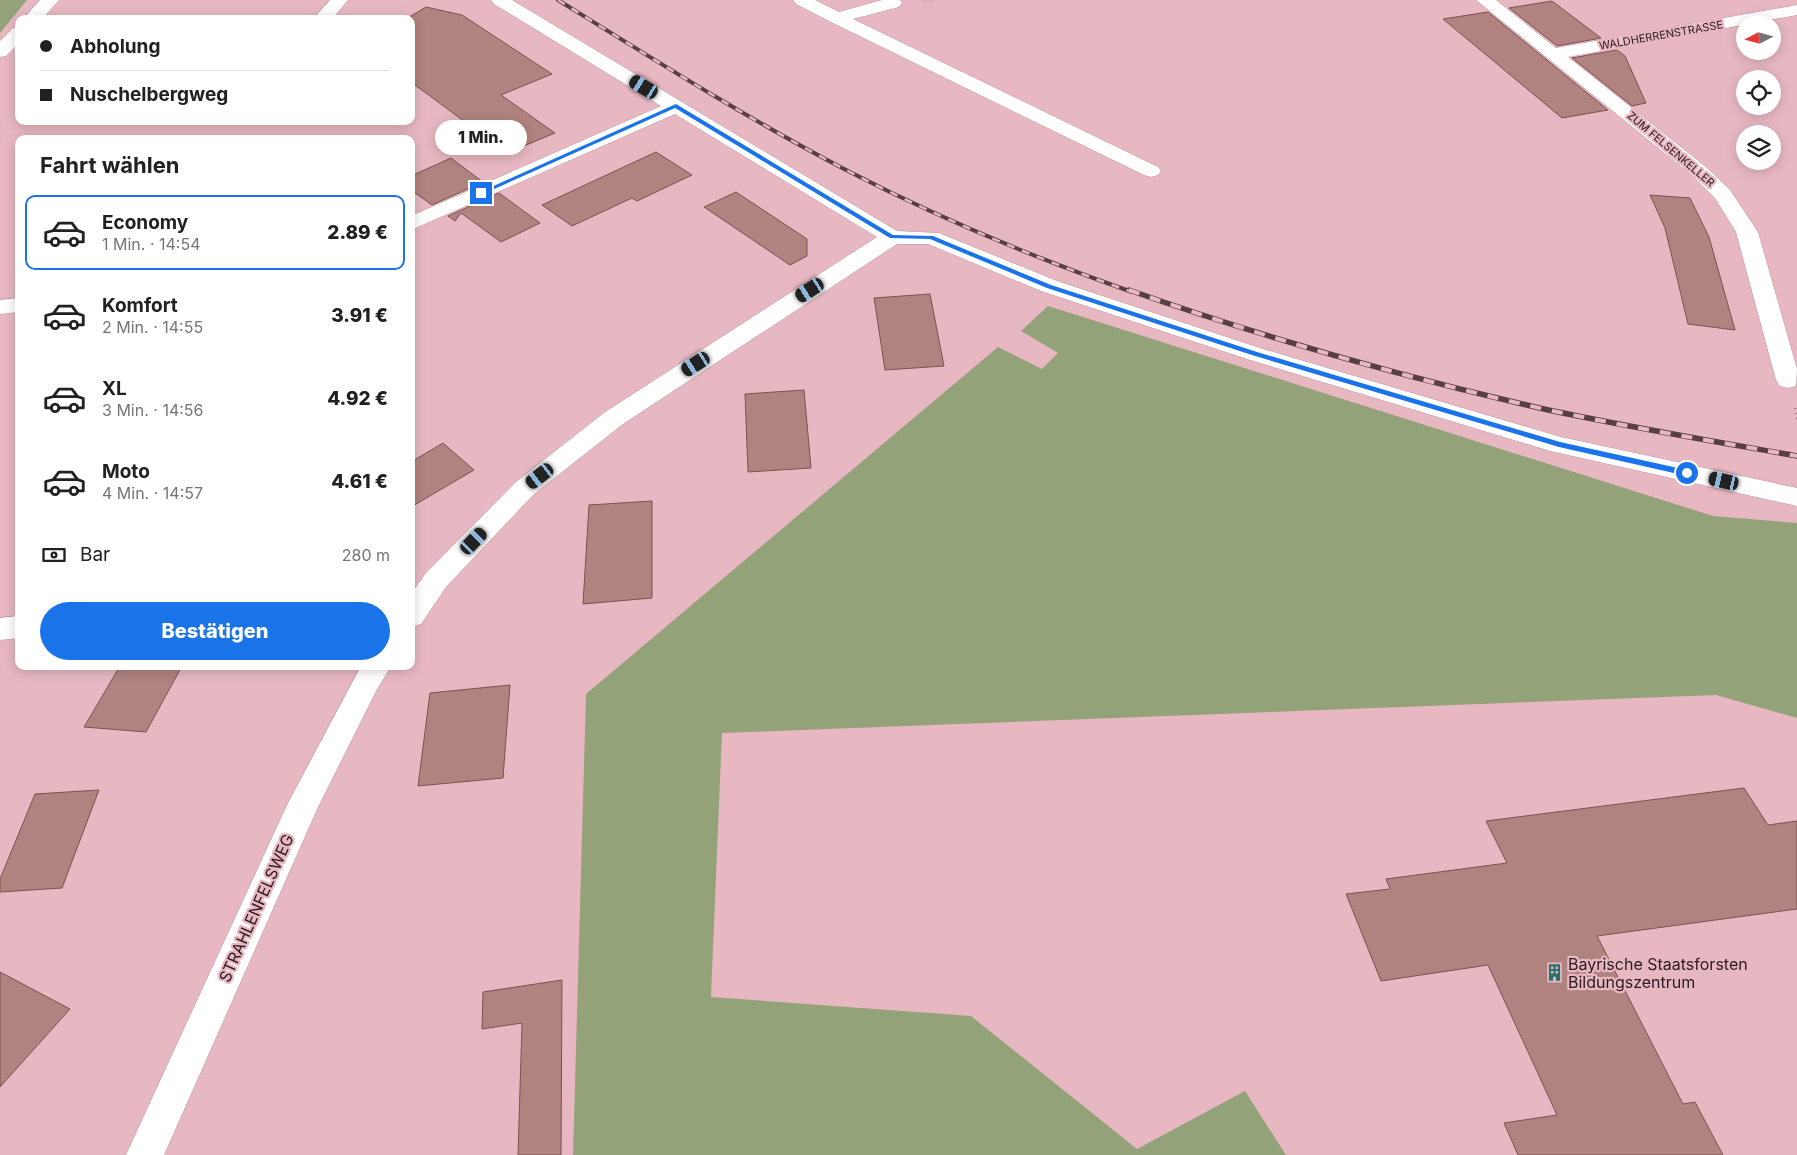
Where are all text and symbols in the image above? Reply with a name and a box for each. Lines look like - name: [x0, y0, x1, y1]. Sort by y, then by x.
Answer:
- north arrow: [1736, 15, 1781, 60]
- map controls: [1736, 15, 1781, 170]
- street label: WALDHERRENSTRASSE: [1598, 17, 1724, 53]
- text: Abholung: [70, 35, 160, 58]
- button: locate: [1736, 70, 1781, 115]
- car: [627, 73, 660, 101]
- text: Nuschelbergweg: [70, 83, 228, 106]
- street label: ZUM FELSENKELLER: [1625, 108, 1717, 190]
- callout: 1 Min.: [435, 120, 527, 156]
- button: layers: [1736, 125, 1781, 170]
- text: 1 Min.: [458, 127, 504, 147]
- text: Fahrt wählen: [40, 152, 180, 178]
- route end: [470, 182, 492, 204]
- icon: car: [42, 210, 87, 255]
- text: Economy: [102, 211, 188, 234]
- text: 2.89 €: [327, 221, 388, 244]
- text: 1 Min. · 14:54: [102, 234, 201, 254]
- car: [793, 276, 826, 304]
- icon: car: [42, 293, 87, 338]
- text: Komfort: [102, 294, 178, 317]
- text: 3.91 €: [331, 304, 388, 327]
- text: 2 Min. · 14:55: [102, 317, 203, 337]
- car: [679, 350, 712, 378]
- icon: car: [42, 376, 87, 421]
- text: XL: [102, 377, 127, 400]
- text: 4.92 €: [327, 387, 388, 410]
- text: 3 Min. · 14:56: [102, 400, 203, 420]
- icon: car: [42, 459, 87, 504]
- text: Moto: [102, 460, 150, 483]
- car: [523, 461, 556, 491]
- route start: [1676, 462, 1698, 484]
- text: 4.61 €: [331, 470, 388, 493]
- car: [1707, 470, 1740, 492]
- text: 4 Min. · 14:57: [102, 483, 203, 503]
- car: [458, 525, 489, 557]
- icon: cash: [40, 541, 68, 569]
- text: Bar: [80, 543, 110, 566]
- text: 280 m: [342, 545, 390, 565]
- button: Bestätigen: [40, 602, 390, 660]
- street label: STRAHLENFELSWEG: [214, 831, 298, 985]
- place label: Bayrische Staatsforsten Bildungszentrum: [1568, 954, 1748, 992]
- building icon: Bayrische Staatsforsten Bildungszentrum: [1544, 963, 1564, 983]

